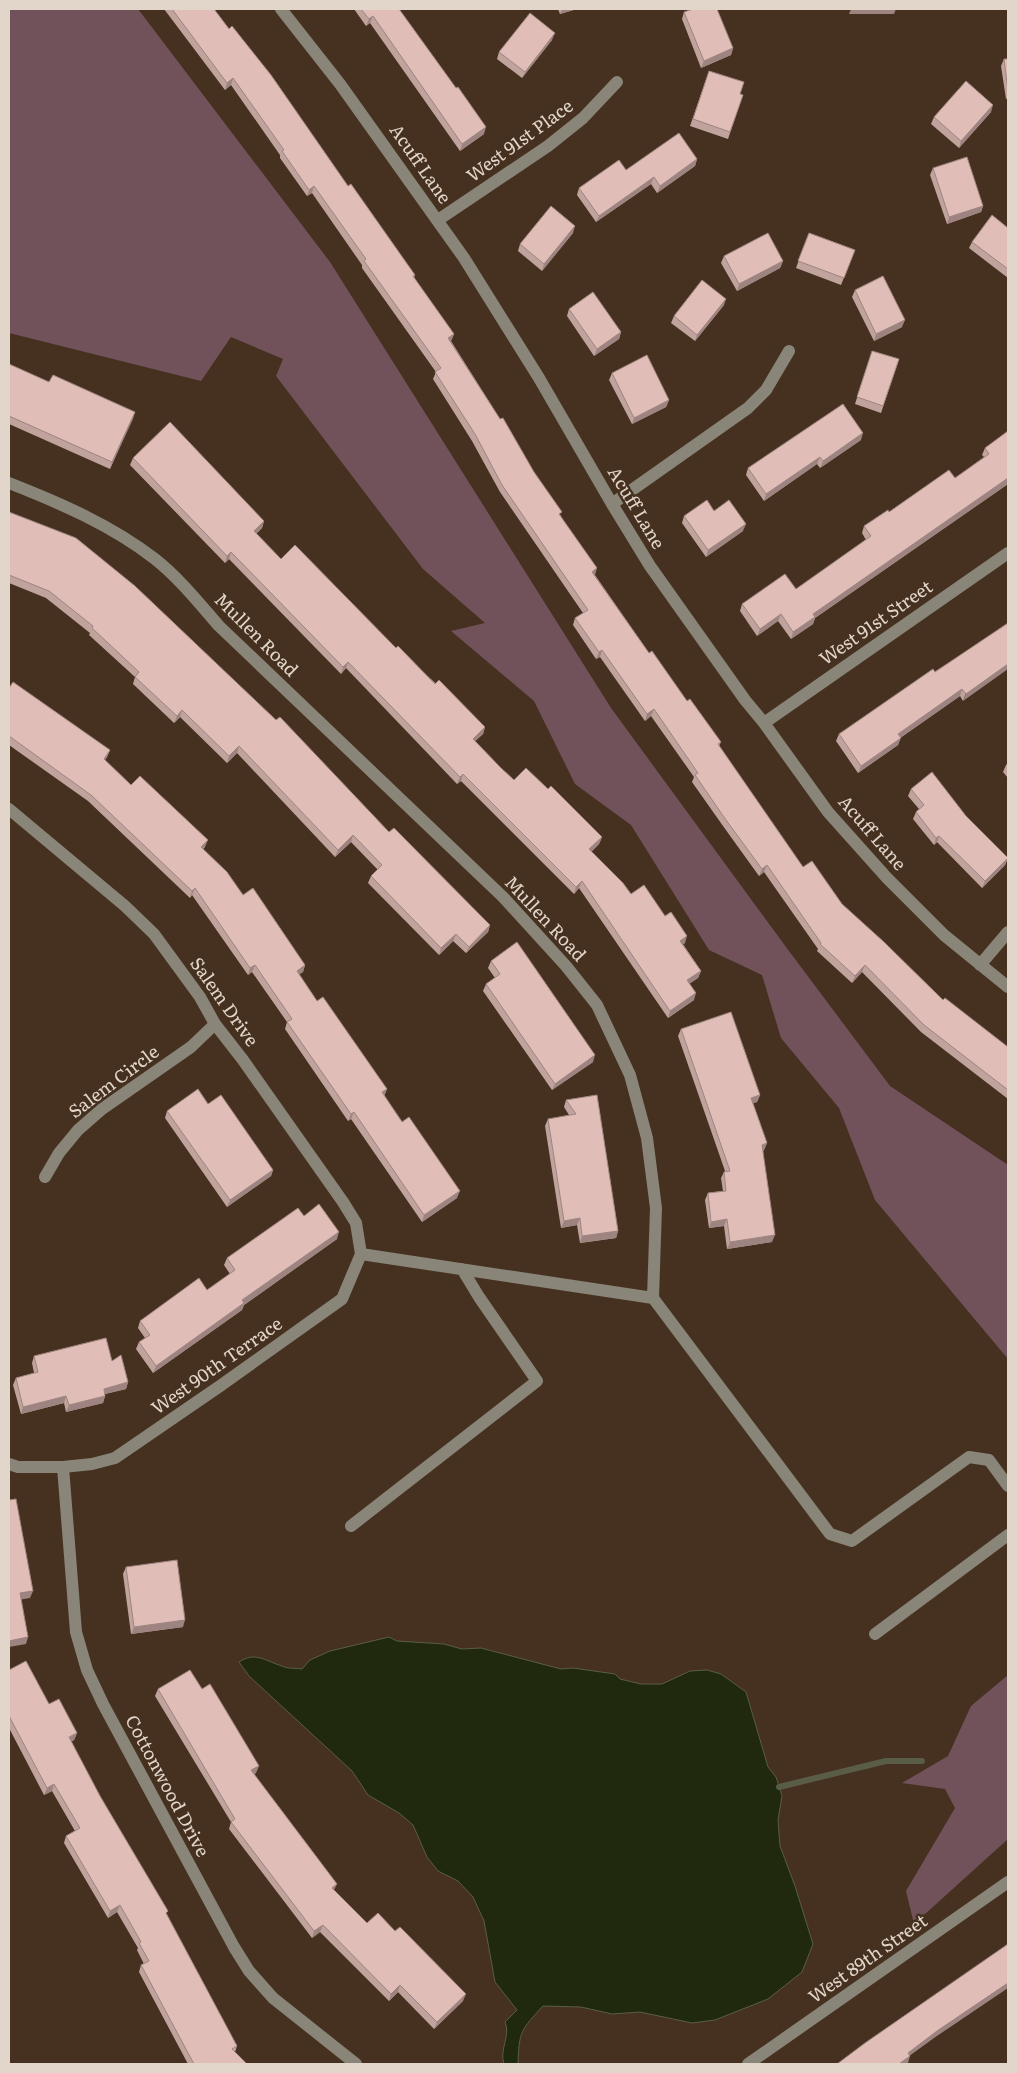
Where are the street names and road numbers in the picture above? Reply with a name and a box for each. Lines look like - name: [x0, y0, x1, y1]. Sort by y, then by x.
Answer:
- street label: West 91st Place: [460, 92, 578, 188]
- street label: Acuff Lane: [384, 118, 459, 209]
- street label: Acuff Lane: [602, 461, 673, 554]
- street label: West 91st Street: [813, 572, 938, 671]
- street label: Mullen Road: [209, 586, 305, 682]
- street label: Acuff Lane: [833, 788, 914, 876]
- street label: Mullen Road: [499, 869, 593, 967]
- street label: Salem Drive: [184, 951, 266, 1051]
- street label: Salem Circle: [62, 1038, 164, 1124]
- street label: West 90th Terrace: [145, 1309, 287, 1420]
- street label: Cottonwood Drive: [120, 1710, 217, 1861]
- street label: West 89th Street: [802, 1906, 933, 2009]

